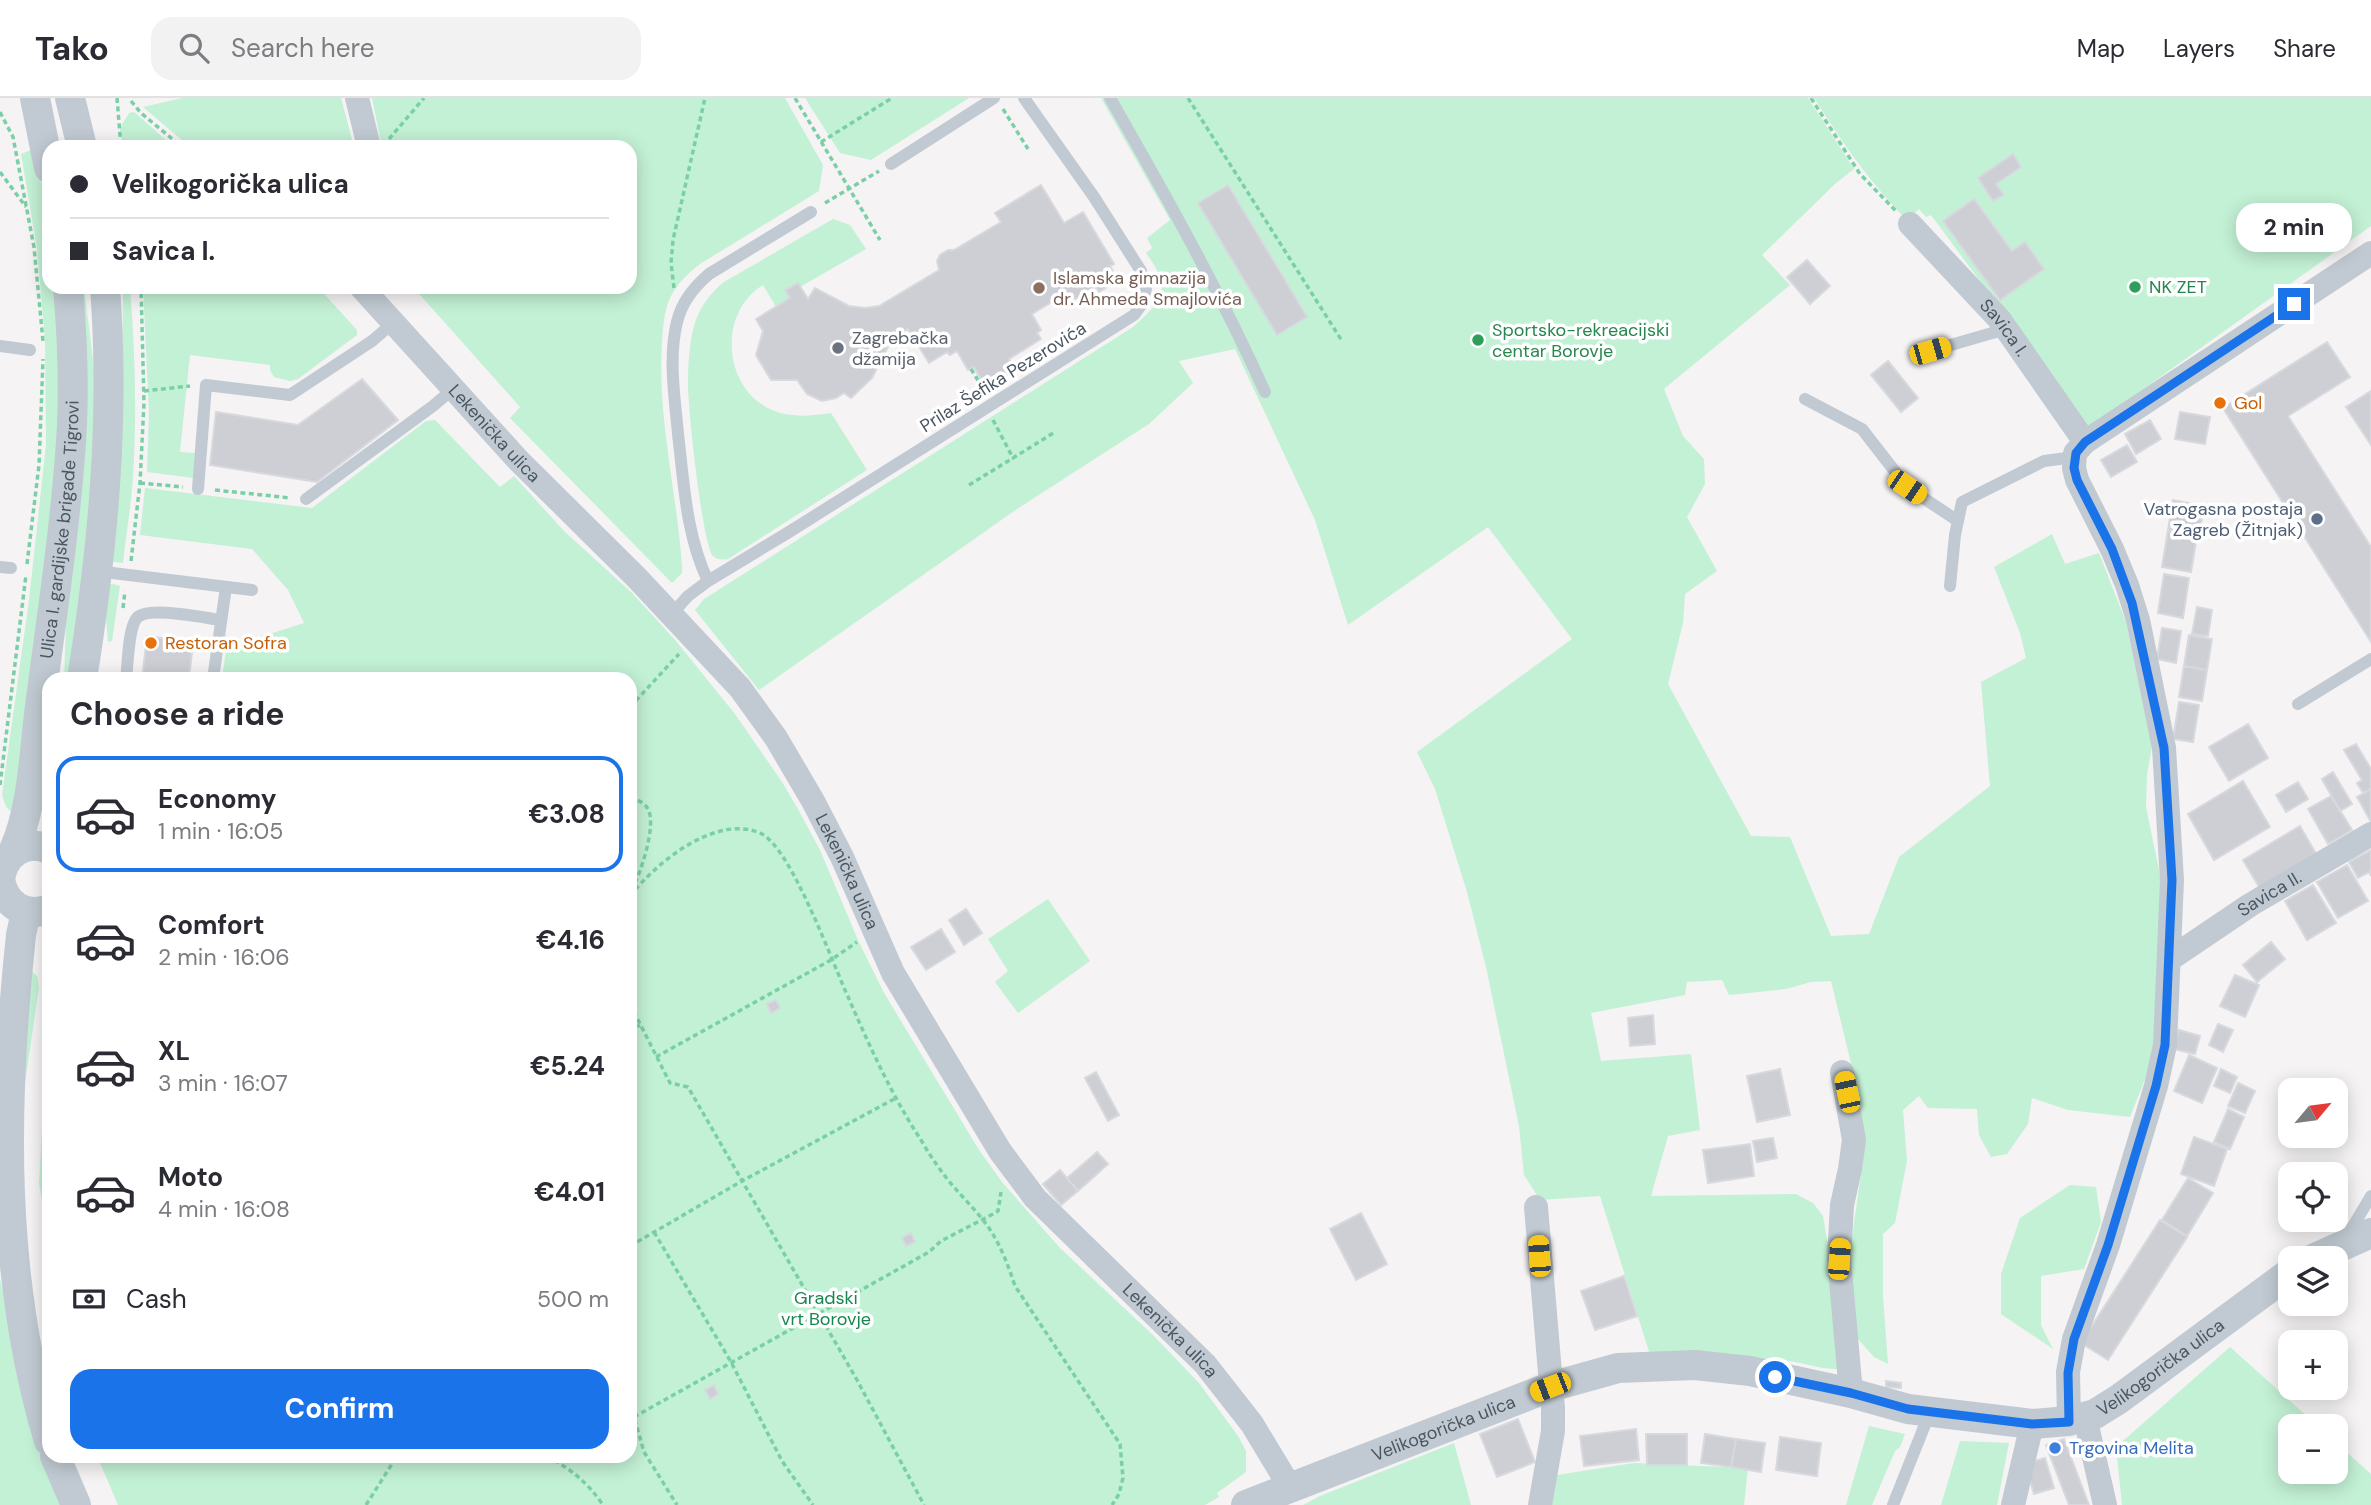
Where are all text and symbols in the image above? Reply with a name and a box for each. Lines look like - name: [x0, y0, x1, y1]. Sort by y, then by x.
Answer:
- search box: [151, 17, 641, 80]
- text: Tako: [35, 27, 109, 70]
- icon: search: [175, 29, 213, 67]
- text: Search here: [231, 31, 374, 65]
- text: Map: [2077, 33, 2125, 64]
- text: Layers: [2163, 33, 2235, 64]
- text: Share: [2273, 33, 2336, 64]
- text: Velikogorička ulica: [112, 167, 349, 201]
- callout: 2 min: [2236, 202, 2352, 252]
- text: 2 min: [2264, 212, 2324, 242]
- text: Savica I.: [112, 234, 215, 268]
- place label: Islamska gimnazija dr. Ahmeda Smajlovića: [1053, 266, 1242, 311]
- place label: NK ZET: [2149, 275, 2207, 299]
- marker: NK ZET: [2127, 279, 2143, 295]
- marker: Islamska gimnazija dr. Ahmeda Smajlovića: [1031, 280, 1047, 296]
- route end: [2278, 288, 2310, 320]
- street label: Savica I.: [1974, 294, 2034, 361]
- street label: Prilaz Šefika Pezerovića: [915, 316, 1091, 438]
- place label: Sportsko-rekreacijski centar Borovje: [1492, 318, 1669, 363]
- place label: Zagrebačka džamija: [852, 326, 948, 371]
- marker: Sportsko-rekreacijski centar Borovje: [1470, 332, 1486, 348]
- car: [1907, 335, 1954, 367]
- marker: Zagrebačka džamija: [830, 340, 846, 356]
- street label: Lekenička ulica: [443, 379, 546, 488]
- place label: Gol: [2234, 391, 2262, 415]
- marker: Gol: [2212, 395, 2228, 411]
- street label: Ulica I. gardijske brigade Tigrovi: [34, 400, 85, 660]
- car: [1884, 467, 1931, 507]
- place label: Vatrogasna postaja Zagreb (Žitnjak): [2143, 497, 2303, 542]
- marker: Vatrogasna postaja Zagreb (Žitnjak): [2309, 511, 2325, 527]
- place label: Restoran Sofra: [165, 631, 287, 655]
- marker: Restoran Sofra: [143, 635, 159, 651]
- text: Choose a ride: [70, 693, 285, 735]
- text: Economy: [158, 782, 276, 816]
- icon: car: [74, 783, 137, 846]
- text: €3.08: [529, 797, 605, 831]
- street label: Lekenička ulica: [810, 809, 884, 933]
- text: 1 min · 16:05: [158, 816, 283, 846]
- street label: Savica II.: [2233, 865, 2306, 922]
- text: Comfort: [158, 908, 264, 942]
- icon: car: [74, 909, 137, 972]
- text: €4.16: [536, 923, 605, 957]
- text: 2 min · 16:06: [158, 942, 290, 972]
- text: XL: [158, 1034, 190, 1068]
- icon: car: [74, 1035, 137, 1098]
- text: €5.24: [530, 1049, 605, 1083]
- text: 3 min · 16:07: [158, 1068, 288, 1098]
- car: [1833, 1069, 1862, 1115]
- north arrow: [2278, 1078, 2348, 1148]
- map controls: [2278, 1078, 2348, 1484]
- text: Moto: [158, 1160, 223, 1194]
- icon: car: [74, 1161, 137, 1224]
- button: locate: [2278, 1162, 2348, 1232]
- text: €4.01: [534, 1175, 605, 1209]
- text: 4 min · 16:08: [158, 1194, 290, 1224]
- car: [1528, 1234, 1551, 1278]
- car: [1828, 1237, 1851, 1281]
- button: layers: [2278, 1246, 2348, 1316]
- street label: Lekenička ulica: [1117, 1278, 1223, 1383]
- icon: cash: [70, 1280, 108, 1318]
- text: Cash: [126, 1282, 187, 1316]
- text: 500 m: [537, 1284, 609, 1314]
- park label: Gradski vrt Borovje: [781, 1286, 871, 1331]
- street label: Velikogorička ulica: [2092, 1313, 2229, 1422]
- button: +: [2278, 1330, 2348, 1400]
- route start: [1759, 1361, 1791, 1393]
- button: Confirm: [70, 1369, 609, 1449]
- car: [1527, 1370, 1574, 1404]
- street label: Velikogorička ulica: [1368, 1390, 1519, 1467]
- button: −: [2278, 1414, 2348, 1484]
- place label: Trgovina Melita: [2069, 1436, 2194, 1460]
- marker: Trgovina Melita: [2047, 1440, 2063, 1456]

